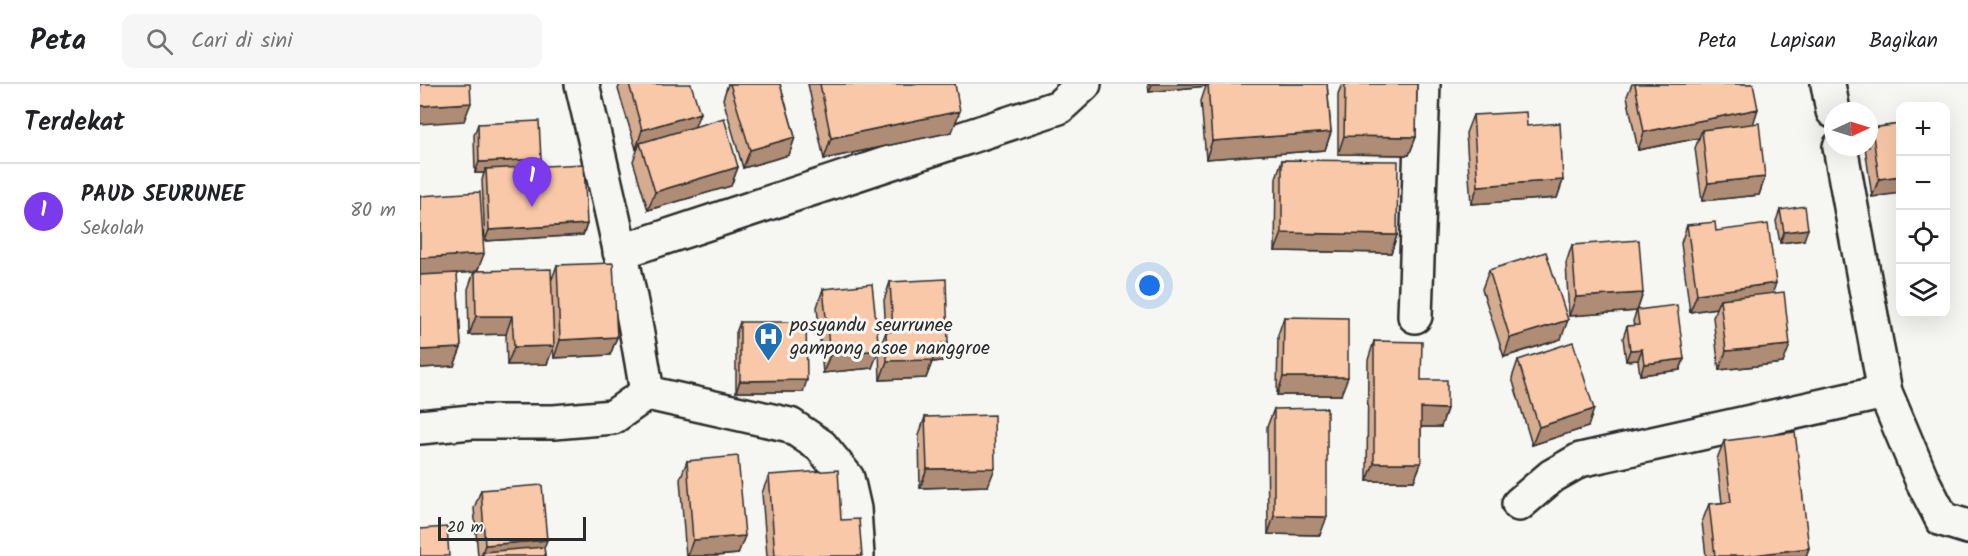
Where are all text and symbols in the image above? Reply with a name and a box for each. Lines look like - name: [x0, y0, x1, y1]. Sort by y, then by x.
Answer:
- search box: [122, 14, 542, 68]
- text: Peta: [30, 19, 86, 64]
- text: Cari di sini: [191, 24, 292, 59]
- icon: search: [143, 25, 176, 58]
- text: Peta: [1698, 25, 1737, 58]
- text: Lapisan: [1770, 25, 1836, 58]
- text: Bagikan: [1869, 25, 1938, 58]
- text: Terdekat: [24, 102, 125, 144]
- north arrow: [1824, 102, 1878, 156]
- map controls: [1896, 102, 1950, 318]
- button: +: [1896, 102, 1950, 156]
- button: −: [1896, 156, 1950, 210]
- pin: 1: [512, 158, 552, 207]
- text: PAUD SEURUNEE: [81, 178, 245, 213]
- text: 1: [40, 195, 47, 227]
- text: 80 m: [350, 195, 396, 227]
- button: locate: [1896, 210, 1950, 264]
- text: Sekolah: [81, 213, 144, 245]
- button: layers: [1896, 264, 1950, 318]
- your location: [1135, 271, 1164, 300]
- place label: posyandu seurrunee gampong asoe nanggroe: [789, 310, 990, 365]
- hospital icon: posyandu seurrunee gampong asoe nanggroe: [753, 320, 785, 362]
- scale bar: [438, 514, 586, 542]
- text: 20 m: [447, 515, 483, 540]

